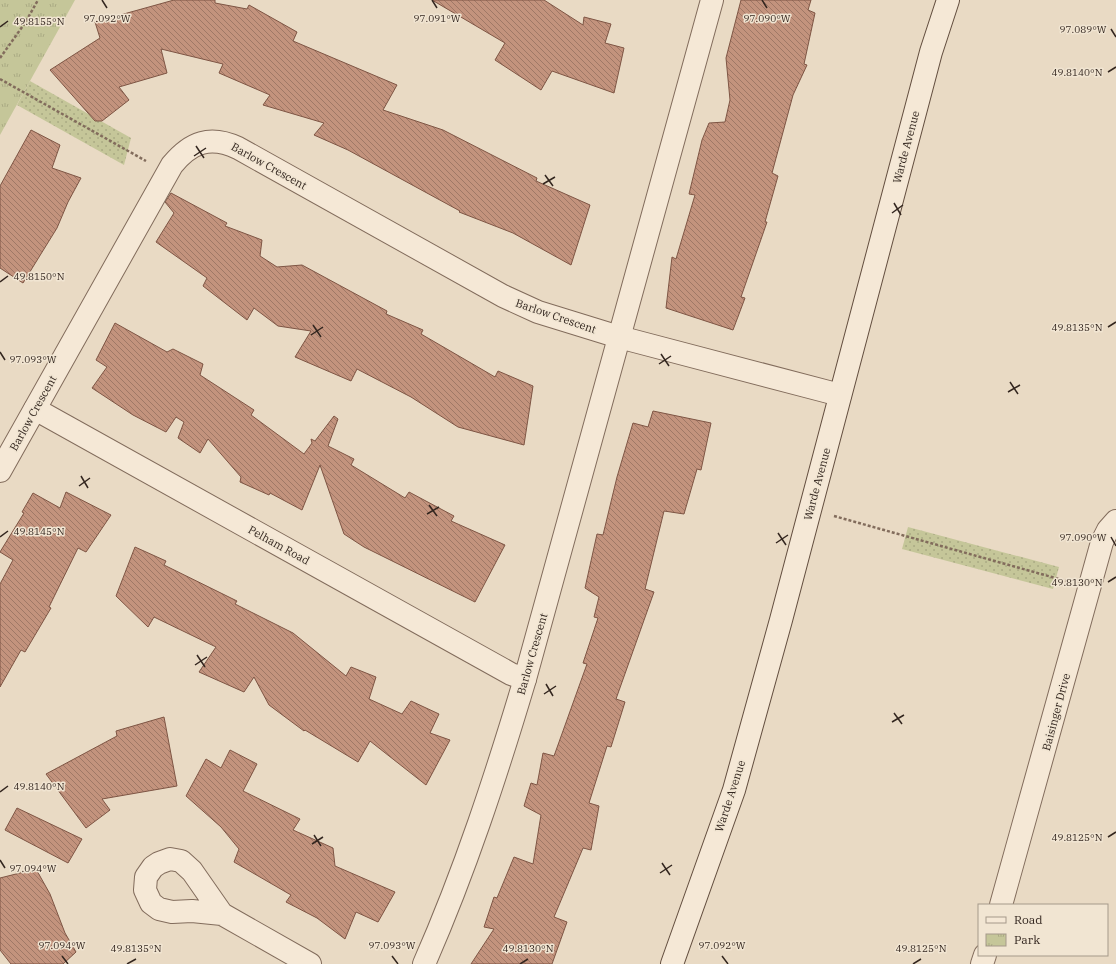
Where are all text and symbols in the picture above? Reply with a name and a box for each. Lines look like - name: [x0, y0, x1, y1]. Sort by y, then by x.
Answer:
- text: 97.092°W: [83, 12, 131, 25]
- text: 97.091°W: [413, 12, 461, 25]
- text: 97.090°W: [743, 12, 791, 25]
- text: 49.8155°N: [13, 15, 65, 28]
- text: 97.089°W: [1059, 23, 1107, 36]
- text: 49.8140°N: [1051, 66, 1103, 79]
- street label: Warde Avenue: [890, 109, 922, 185]
- street label: Barlow Crescent: [229, 139, 309, 193]
- text: 49.8150°N: [13, 270, 65, 283]
- street label: Barlow Crescent: [514, 296, 598, 336]
- text: 49.8135°N: [1051, 321, 1103, 334]
- text: 97.093°W: [9, 353, 57, 366]
- street label: Barlow Crescent: [6, 373, 60, 453]
- street label: Warde Avenue: [801, 446, 833, 522]
- street label: Pelham Road: [246, 522, 312, 568]
- text: 49.8145°N: [13, 525, 65, 538]
- text: 97.090°W: [1059, 531, 1107, 544]
- text: 49.8130°N: [1051, 576, 1103, 589]
- street label: Barlow Crescent: [514, 611, 550, 696]
- street label: Baisinger Drive: [1039, 672, 1073, 752]
- street label: Warde Avenue: [712, 758, 748, 834]
- text: 49.8140°N: [13, 780, 65, 793]
- text: 49.8125°N: [1051, 831, 1103, 844]
- text: 97.094°W: [9, 862, 57, 875]
- legend: [978, 904, 1108, 956]
- text: Road: [1014, 912, 1043, 927]
- text: Park: [1014, 932, 1040, 947]
- text: 97.094°W: [38, 939, 86, 952]
- text: 97.093°W: [368, 939, 416, 952]
- text: 97.092°W: [698, 939, 746, 952]
- text: 49.8135°N: [110, 942, 162, 955]
- text: 49.8130°N: [502, 942, 554, 955]
- text: 49.8125°N: [895, 942, 947, 955]

